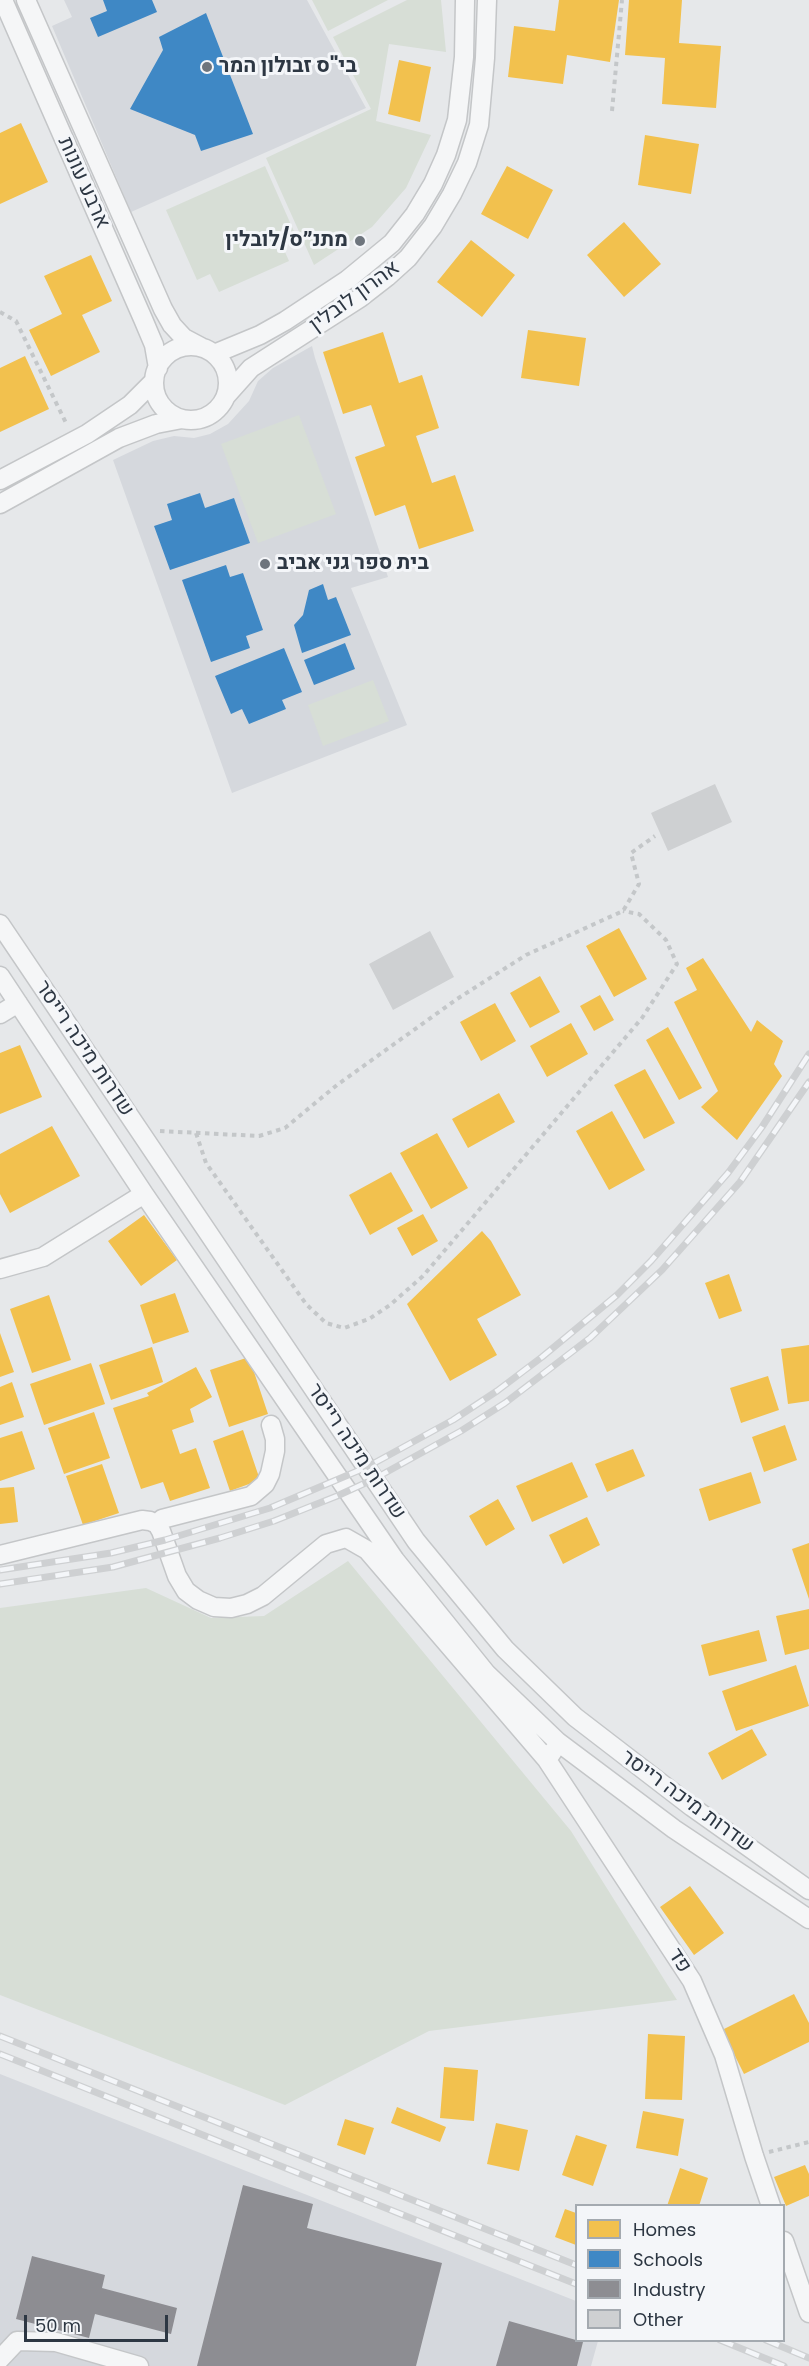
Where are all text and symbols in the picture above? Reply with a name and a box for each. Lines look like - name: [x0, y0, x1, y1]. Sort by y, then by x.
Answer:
- place label: בי"ס זבולון המר: [219, 54, 357, 80]
- marker: בי"ס זבולון המר: [200, 60, 214, 74]
- street label: ארבע עונות: [52, 133, 114, 233]
- place label: מתנ״ס/לובלין: [225, 228, 348, 254]
- marker: מתנ״ס/לובלין: [353, 234, 367, 248]
- street label: אהרון לובלין: [305, 256, 405, 338]
- place label: בית ספר גני אביב: [277, 551, 429, 577]
- marker: בית ספר גני אביב: [258, 557, 272, 571]
- street label: שדרות מיכה רייסר: [29, 976, 139, 1122]
- street label: שדרות מיכה רייסר: [301, 1379, 411, 1525]
- street label: שדרות מיכה רייסר: [616, 1745, 758, 1859]
- street label: פד: [662, 1944, 696, 1978]
- legend: [575, 2204, 785, 2342]
- text: Homes: [633, 2217, 696, 2242]
- text: Schools: [633, 2247, 703, 2272]
- text: Industry: [633, 2277, 705, 2302]
- scale bar: [27, 2303, 171, 2341]
- text: Other: [633, 2307, 683, 2332]
- text: 50 m: [35, 2313, 81, 2338]

